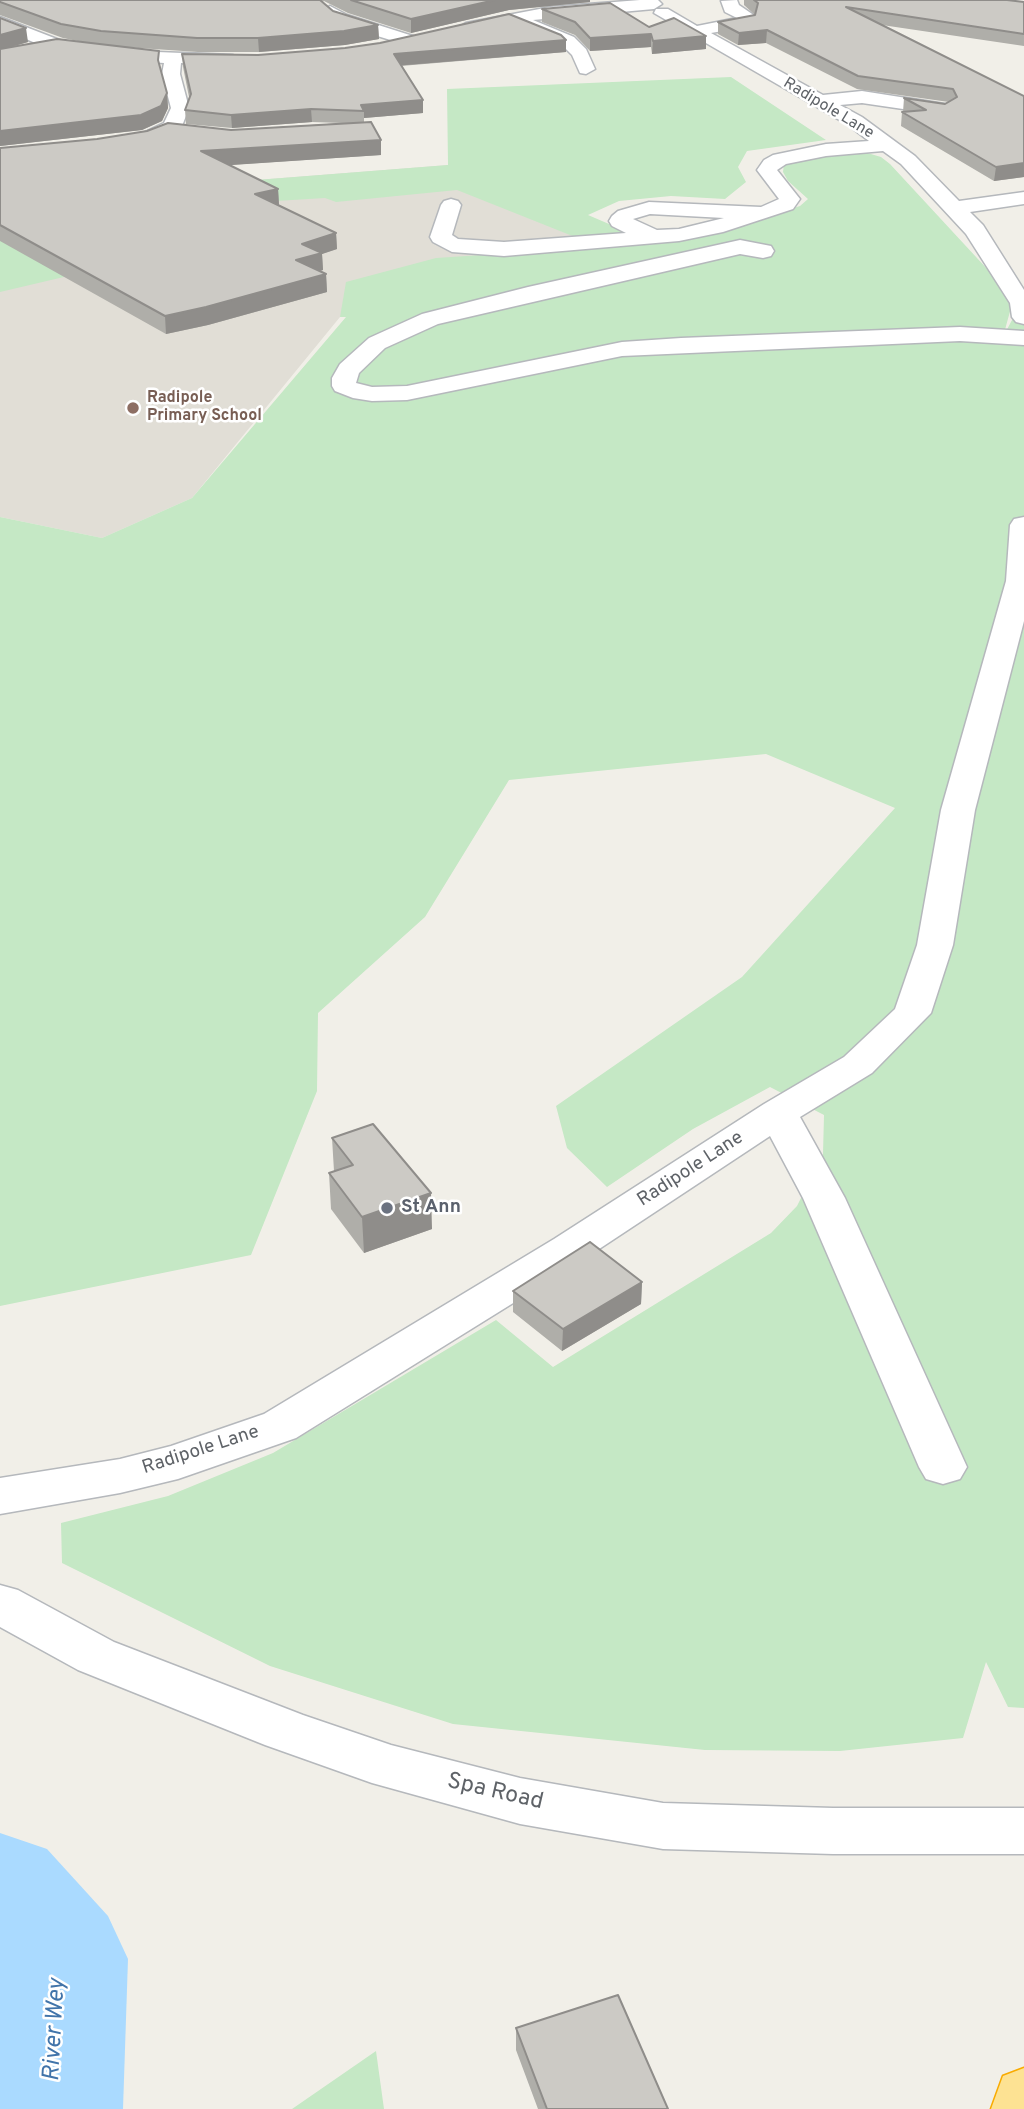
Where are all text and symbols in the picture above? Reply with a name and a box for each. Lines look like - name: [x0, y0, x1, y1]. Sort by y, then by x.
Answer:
- street label: Radipole Lane: [779, 74, 877, 144]
- place label: Radipole Primary School: [147, 389, 262, 427]
- marker: Radipole Primary School: [125, 400, 141, 416]
- street label: Radipole Lane: [634, 1127, 748, 1213]
- place label: St Ann: [401, 1197, 461, 1219]
- marker: St Ann: [379, 1200, 395, 1216]
- street label: Radipole Lane: [140, 1421, 262, 1481]
- street label: Spa Road: [444, 1769, 546, 1817]
- water label: River Wey: [39, 1978, 73, 2082]

